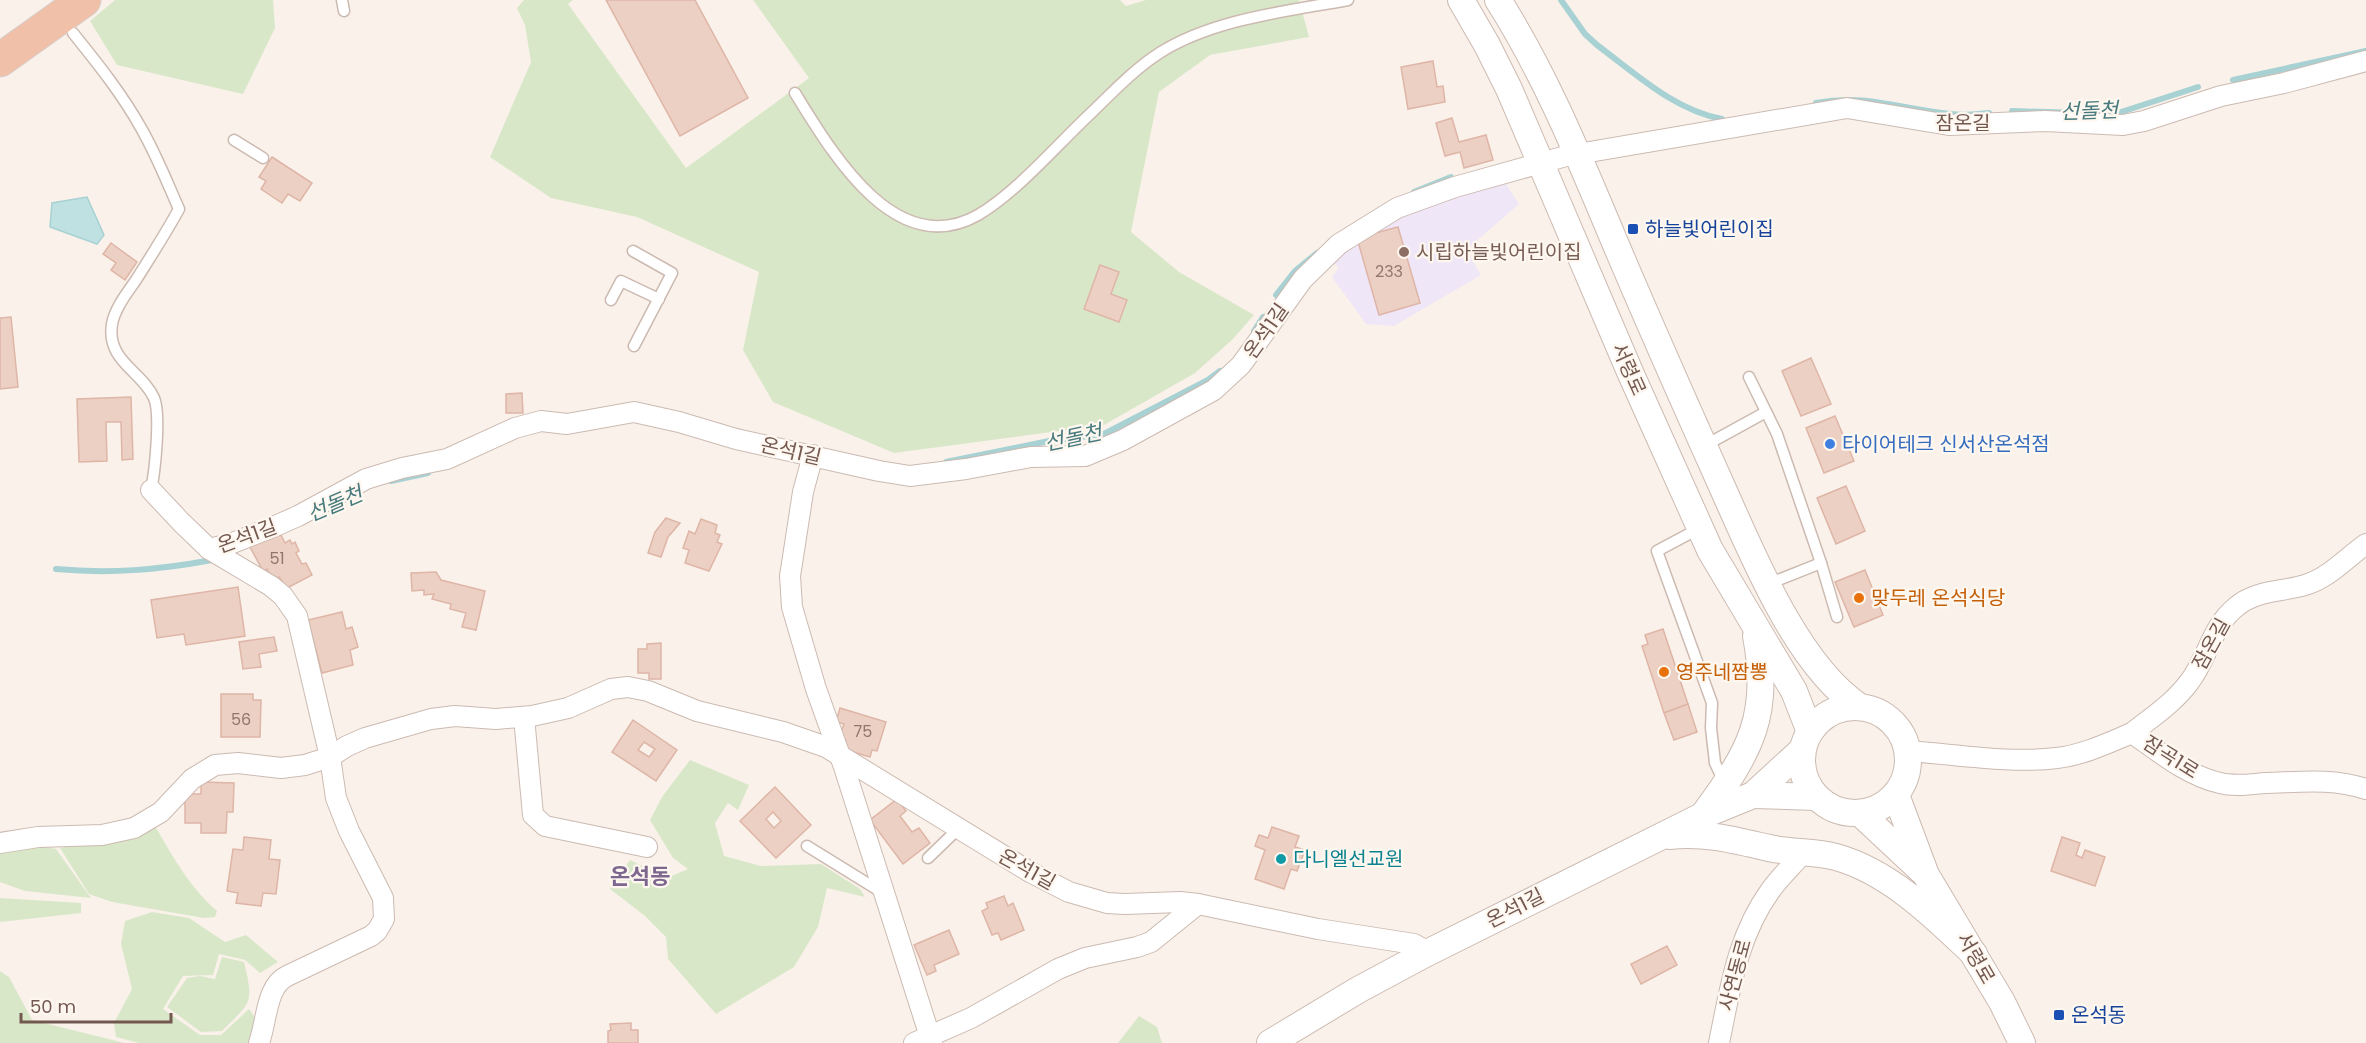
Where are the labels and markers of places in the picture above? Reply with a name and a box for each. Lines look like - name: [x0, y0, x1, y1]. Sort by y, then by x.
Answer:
- place label: 하늘빛어린이집: [1645, 215, 1774, 243]
- marker: 하늘빛어린이집: [1626, 222, 1640, 236]
- place label: 시립하늘빛어린이집: [1416, 238, 1582, 266]
- marker: 시립하늘빛어린이집: [1397, 245, 1411, 259]
- place label: 타이어테크 신서산온석점: [1842, 430, 2050, 458]
- marker: 타이어테크 신서산온석점: [1823, 437, 1837, 451]
- place label: 맞두레 온석식당: [1871, 584, 2005, 612]
- marker: 맞두레 온석식당: [1852, 591, 1866, 605]
- place label: 영주네짬뽕: [1676, 658, 1768, 686]
- marker: 영주네짬뽕: [1657, 665, 1671, 679]
- place label: 다니엘선교원: [1293, 845, 1403, 873]
- marker: 다니엘선교원: [1274, 852, 1288, 866]
- place label: 온석동: [2071, 1001, 2126, 1029]
- marker: 온석동: [2052, 1008, 2066, 1022]

